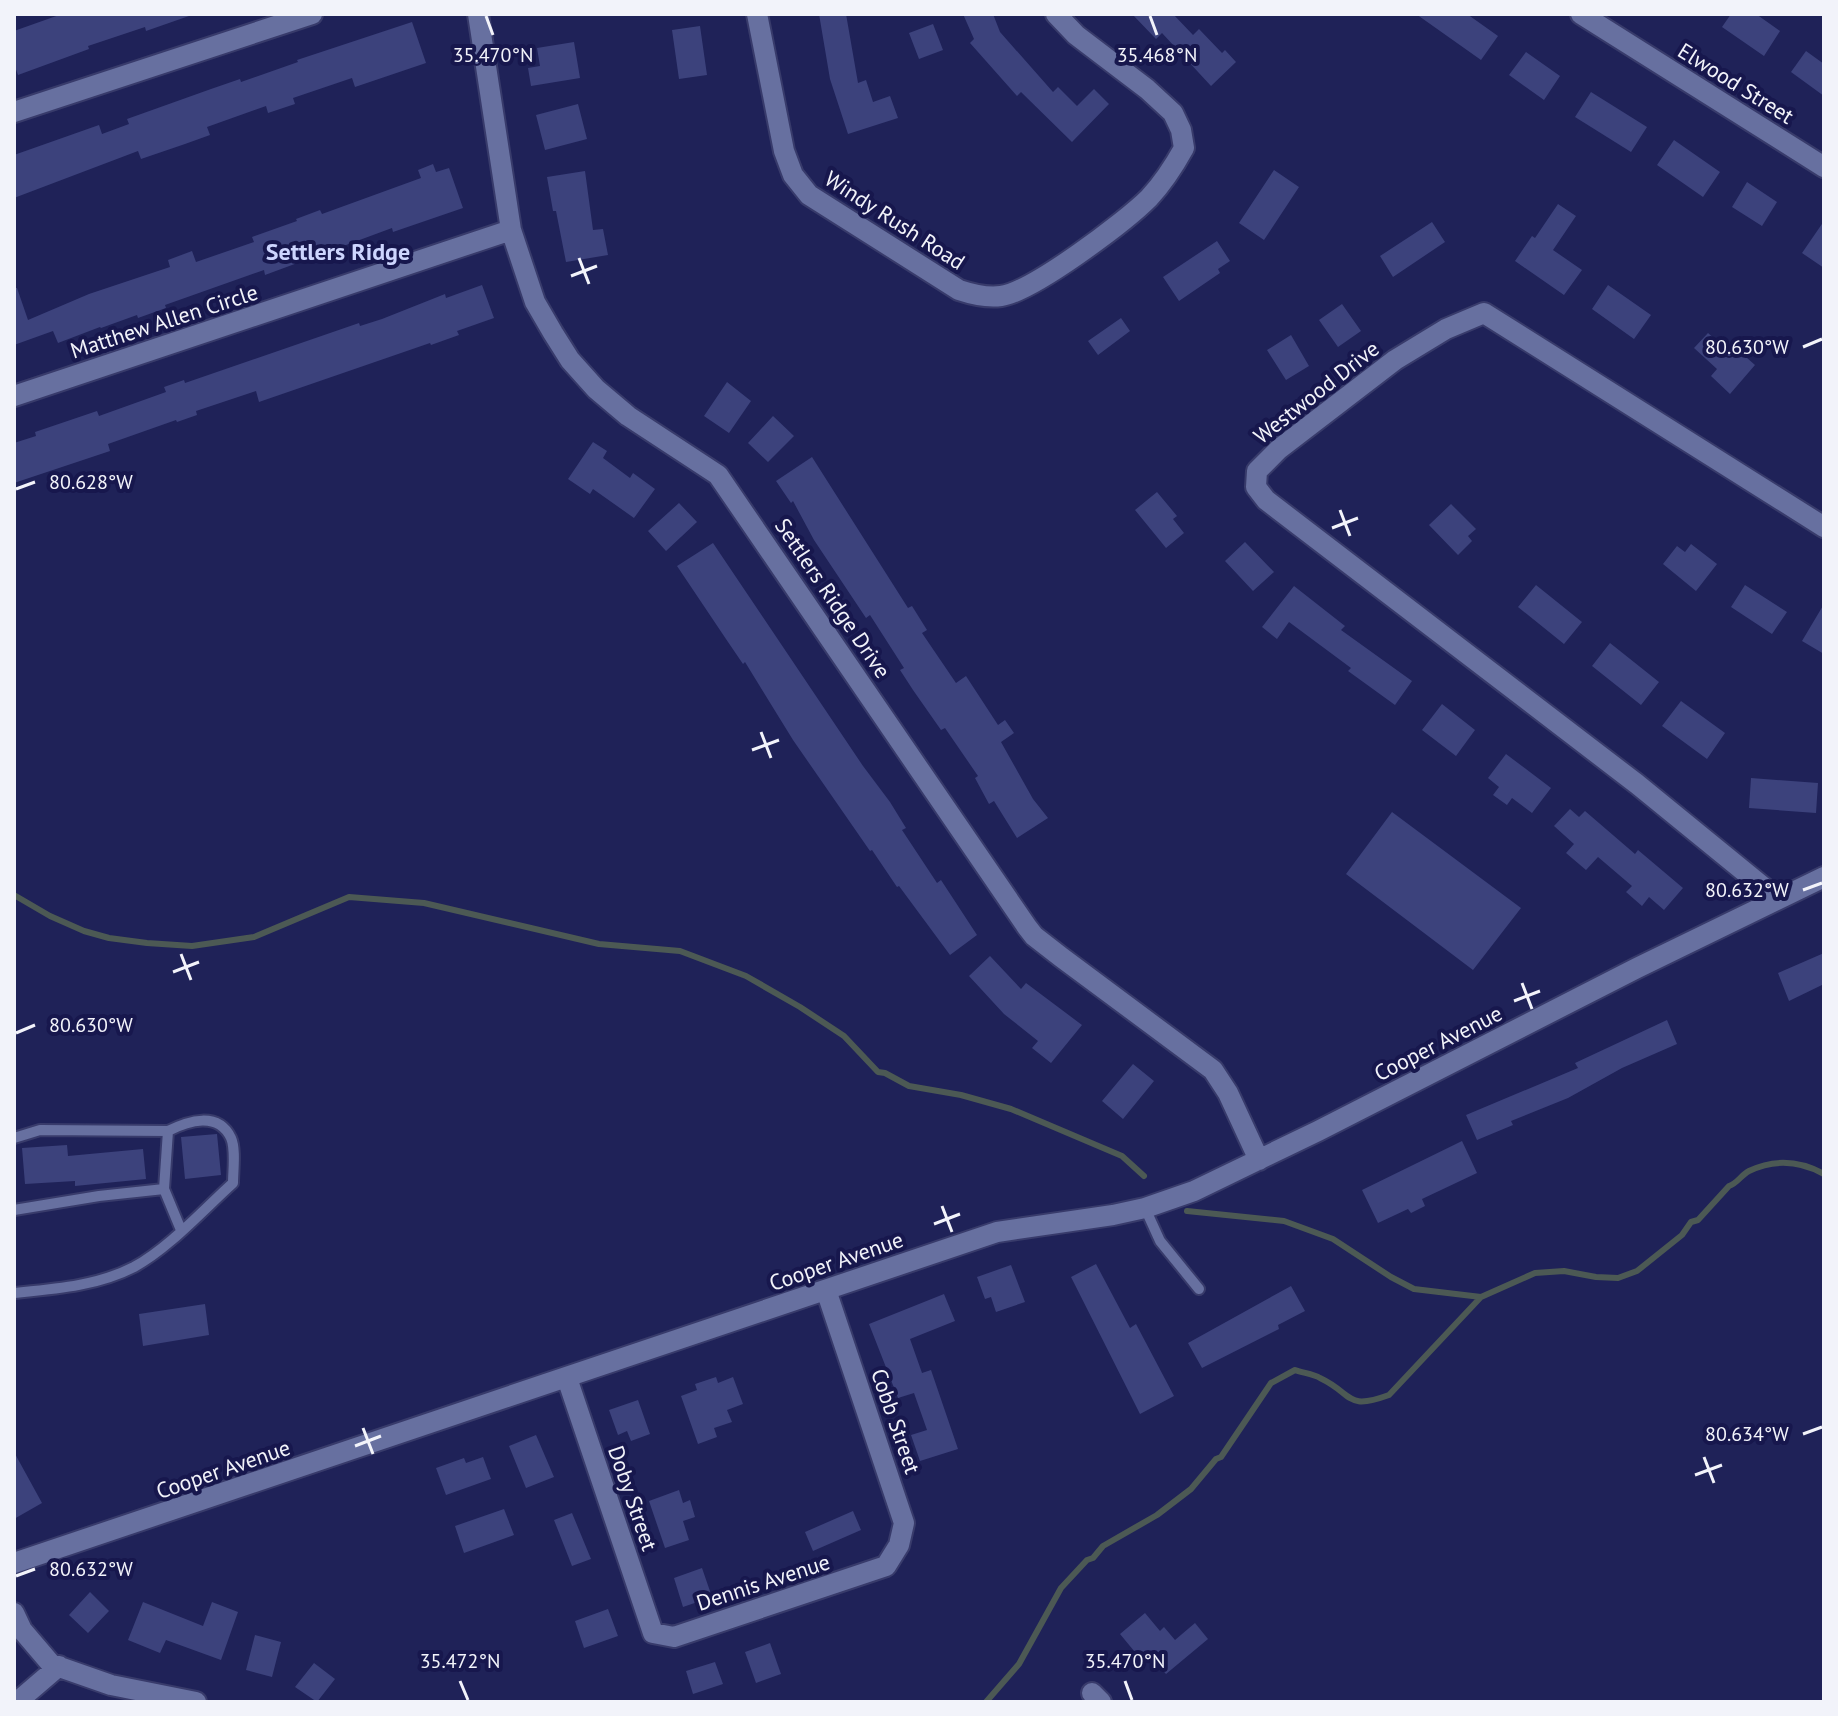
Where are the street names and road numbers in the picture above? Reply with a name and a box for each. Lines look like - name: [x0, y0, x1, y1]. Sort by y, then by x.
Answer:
- street label: Elwood Street: [1673, 36, 1800, 130]
- street label: Windy Rush Road: [820, 164, 970, 276]
- street label: Matthew Allen Circle: [67, 278, 261, 364]
- street label: Westwood Drive: [1248, 334, 1384, 450]
- street label: Settlers Ridge Drive: [769, 513, 897, 683]
- street label: Cooper Avenue: [1369, 999, 1507, 1087]
- street label: Cooper Avenue: [765, 1225, 907, 1297]
- street label: Cobb Street: [865, 1365, 927, 1478]
- street label: Cooper Avenue: [152, 1433, 294, 1505]
- street label: Doby Street: [602, 1442, 664, 1555]
- street label: Dennis Avenue: [693, 1547, 833, 1617]

